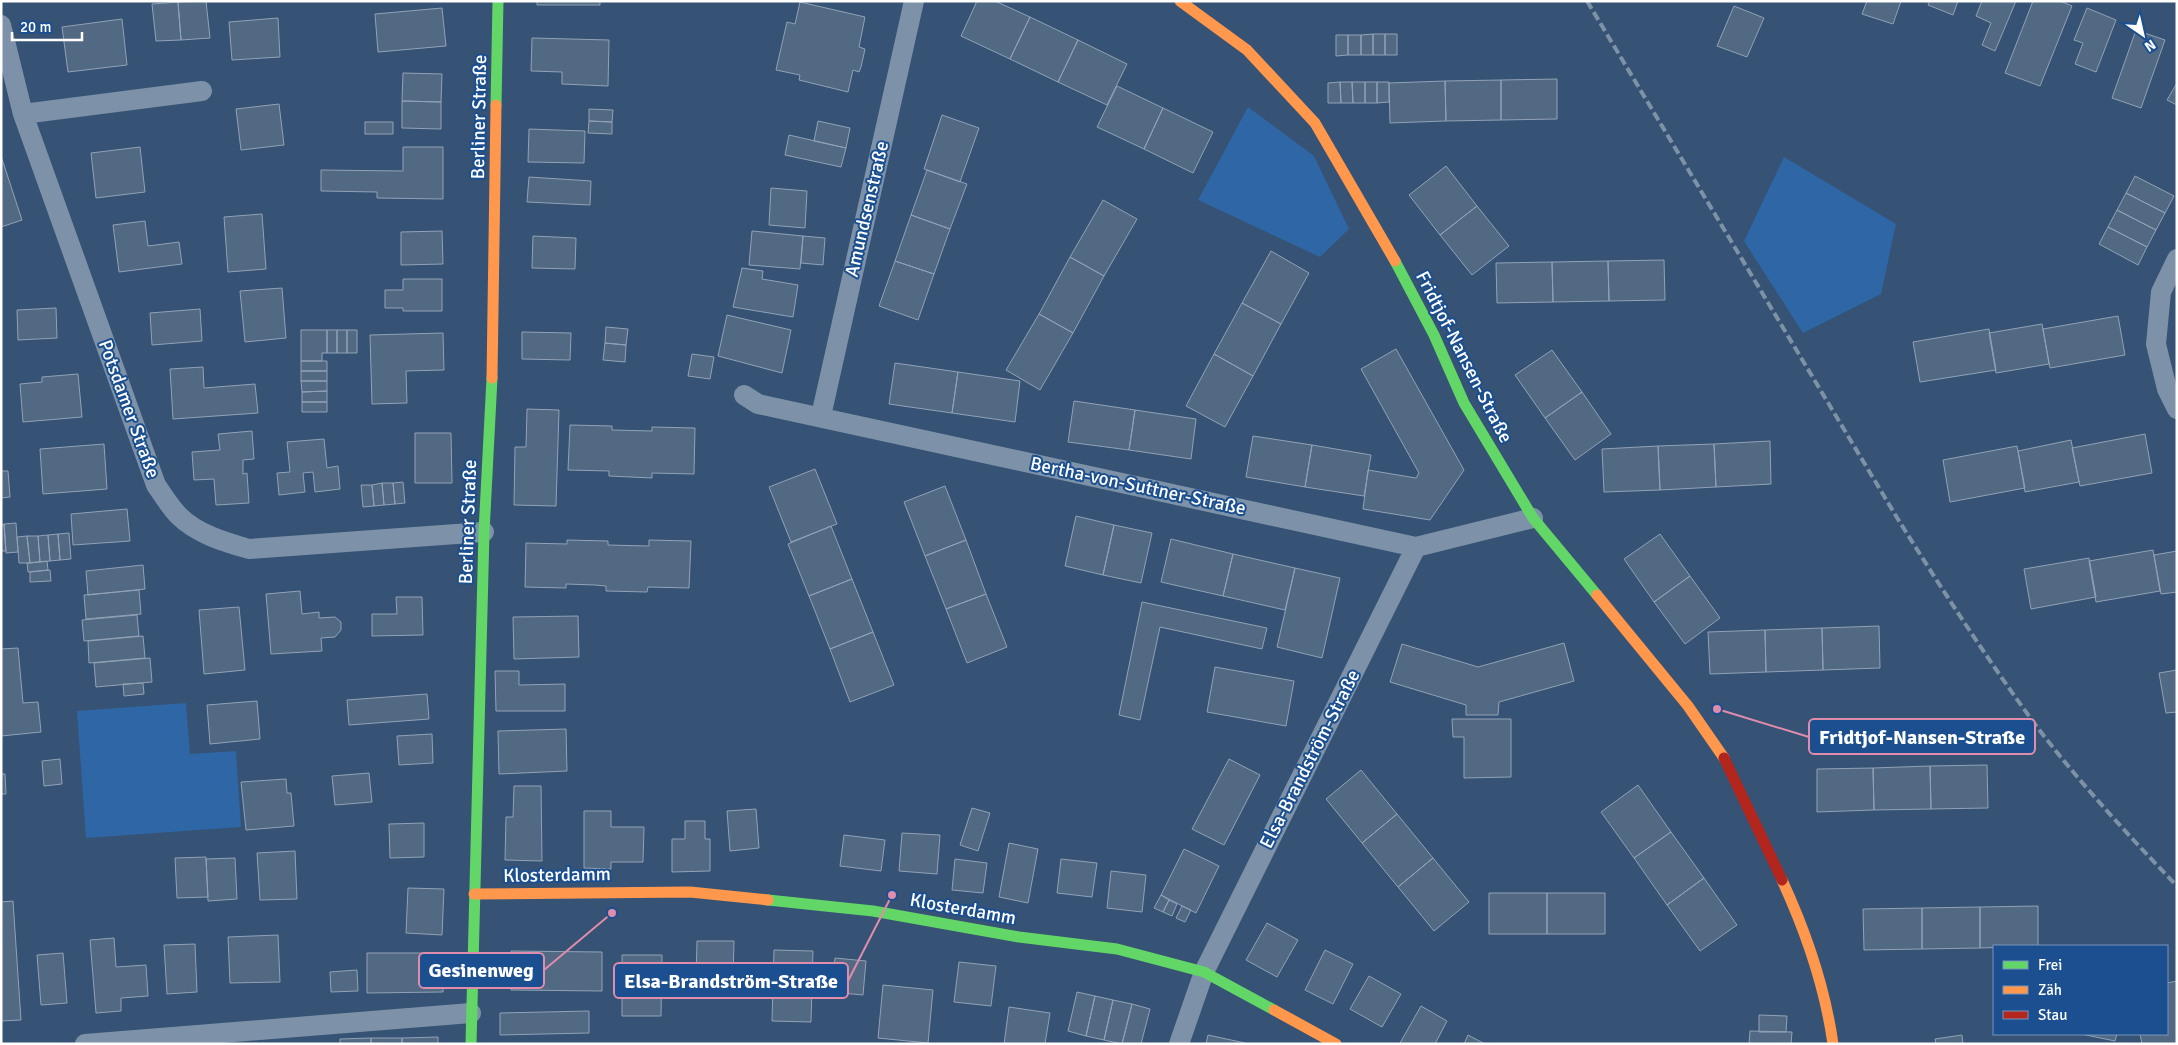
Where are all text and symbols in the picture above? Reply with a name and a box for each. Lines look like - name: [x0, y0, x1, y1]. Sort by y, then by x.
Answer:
- scale bar: [12, 10, 82, 42]
- north arrow: [2118, 10, 2168, 60]
- text: 20 m: [20, 18, 51, 36]
- text: N: [2141, 36, 2159, 55]
- street label: Berliner Straße: [466, 54, 492, 180]
- street label: Amundsenstraße: [840, 139, 894, 279]
- street label: Fridtjof-Nansen-Straße: [1410, 267, 1518, 447]
- street label: Potsdamer Straße: [93, 336, 165, 482]
- street label: Bertha-von-Suttner-Straße: [1028, 451, 1248, 521]
- street label: Berliner Straße: [454, 459, 482, 585]
- street label: Elsa-Brandström-Straße: [1254, 666, 1366, 852]
- callout: Fridtjof-Nansen-Straße: [1809, 719, 2035, 754]
- text: Fridtjof-Nansen-Straße: [1819, 725, 2025, 750]
- street label: Klosterdamm: [503, 862, 611, 888]
- street label: Klosterdamm: [908, 888, 1018, 930]
- legend: [1993, 945, 2168, 1035]
- callout: Gesinenweg: [419, 953, 544, 988]
- text: Frei: [2038, 956, 2062, 974]
- text: Gesinenweg: [428, 958, 534, 983]
- callout: Elsa-Brandström-Straße: [614, 963, 848, 998]
- text: Elsa-Brandström-Straße: [624, 969, 838, 994]
- text: Zäh: [2038, 981, 2062, 999]
- text: Stau: [2038, 1006, 2067, 1024]

